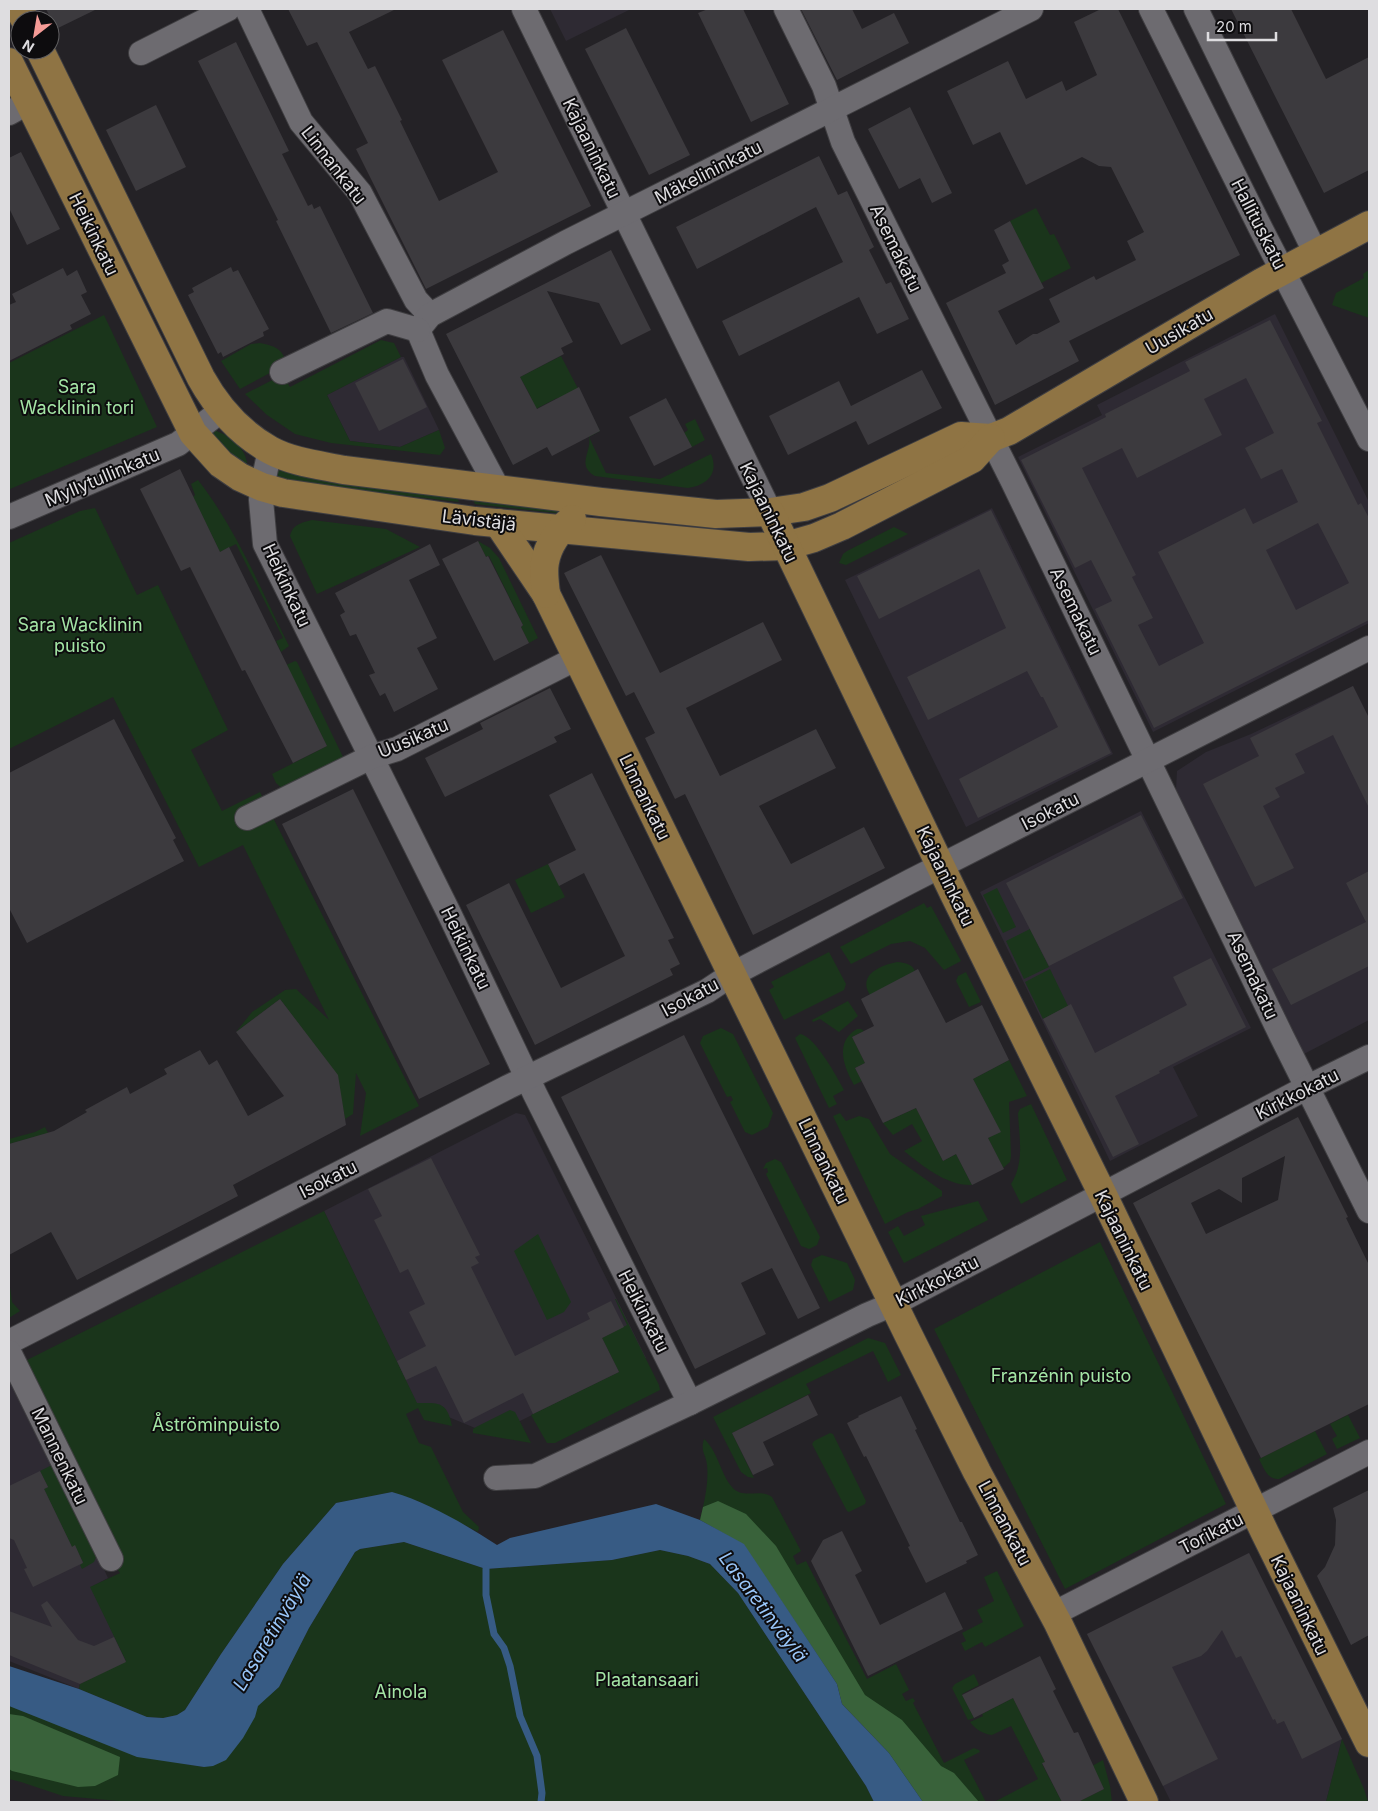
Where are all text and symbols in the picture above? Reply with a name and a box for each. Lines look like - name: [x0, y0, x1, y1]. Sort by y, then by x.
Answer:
- north arrow: [10, 10, 60, 60]
- scale bar: [1208, 10, 1276, 42]
- text: 20 m: [1216, 17, 1252, 36]
- text: N: [19, 37, 37, 57]
- street label: Kajaaninkatu: [559, 94, 625, 202]
- street label: Linnankatu: [297, 122, 371, 208]
- street label: Mäkelininkatu: [651, 136, 765, 208]
- street label: Hallituskatu: [1227, 175, 1291, 273]
- street label: Heikinkatu: [65, 189, 123, 279]
- street label: Asemakatu: [866, 201, 926, 295]
- street label: Uusikatu: [1142, 303, 1216, 359]
- park label: Sara Wacklinin tori: [20, 376, 134, 418]
- street label: Myllytullinkatu: [42, 443, 162, 511]
- street label: Kajaaninkatu: [736, 458, 802, 566]
- street label: Lävistäjä: [441, 505, 517, 535]
- street label: Heikinkatu: [259, 540, 315, 630]
- street label: Asemakatu: [1046, 564, 1106, 658]
- park label: Sara Wacklinin puisto: [17, 614, 143, 656]
- street label: Uusikatu: [375, 714, 451, 762]
- street label: Linnankatu: [615, 751, 675, 843]
- street label: Isokatu: [1018, 788, 1082, 834]
- street label: Kajaaninkatu: [913, 822, 979, 930]
- street label: Heikinkatu: [437, 903, 495, 993]
- street label: Asemakatu: [1223, 928, 1283, 1022]
- street label: Isokatu: [658, 973, 722, 1021]
- street label: Kirkkokatu: [1252, 1064, 1342, 1124]
- street label: Linnankatu: [794, 1115, 854, 1207]
- street label: Isokatu: [296, 1156, 360, 1202]
- street label: Kajaaninkatu: [1091, 1186, 1157, 1294]
- street label: Kirkkokatu: [892, 1251, 982, 1311]
- street label: Heikinkatu: [614, 1266, 674, 1356]
- park label: Franzénin puisto: [991, 1365, 1131, 1386]
- street label: Mannenkatu: [27, 1404, 93, 1508]
- park label: Åströminpuisto: [152, 1412, 280, 1435]
- street label: Linnankatu: [974, 1477, 1036, 1569]
- street label: Torikatu: [1176, 1508, 1246, 1558]
- water label: Lasaretinväylä: [714, 1547, 812, 1667]
- street label: Kajaaninkatu: [1267, 1551, 1333, 1659]
- water label: Lasaretinväylä: [228, 1569, 316, 1695]
- park label: Plaatansaari: [595, 1669, 699, 1690]
- park label: Ainola: [375, 1681, 427, 1702]

